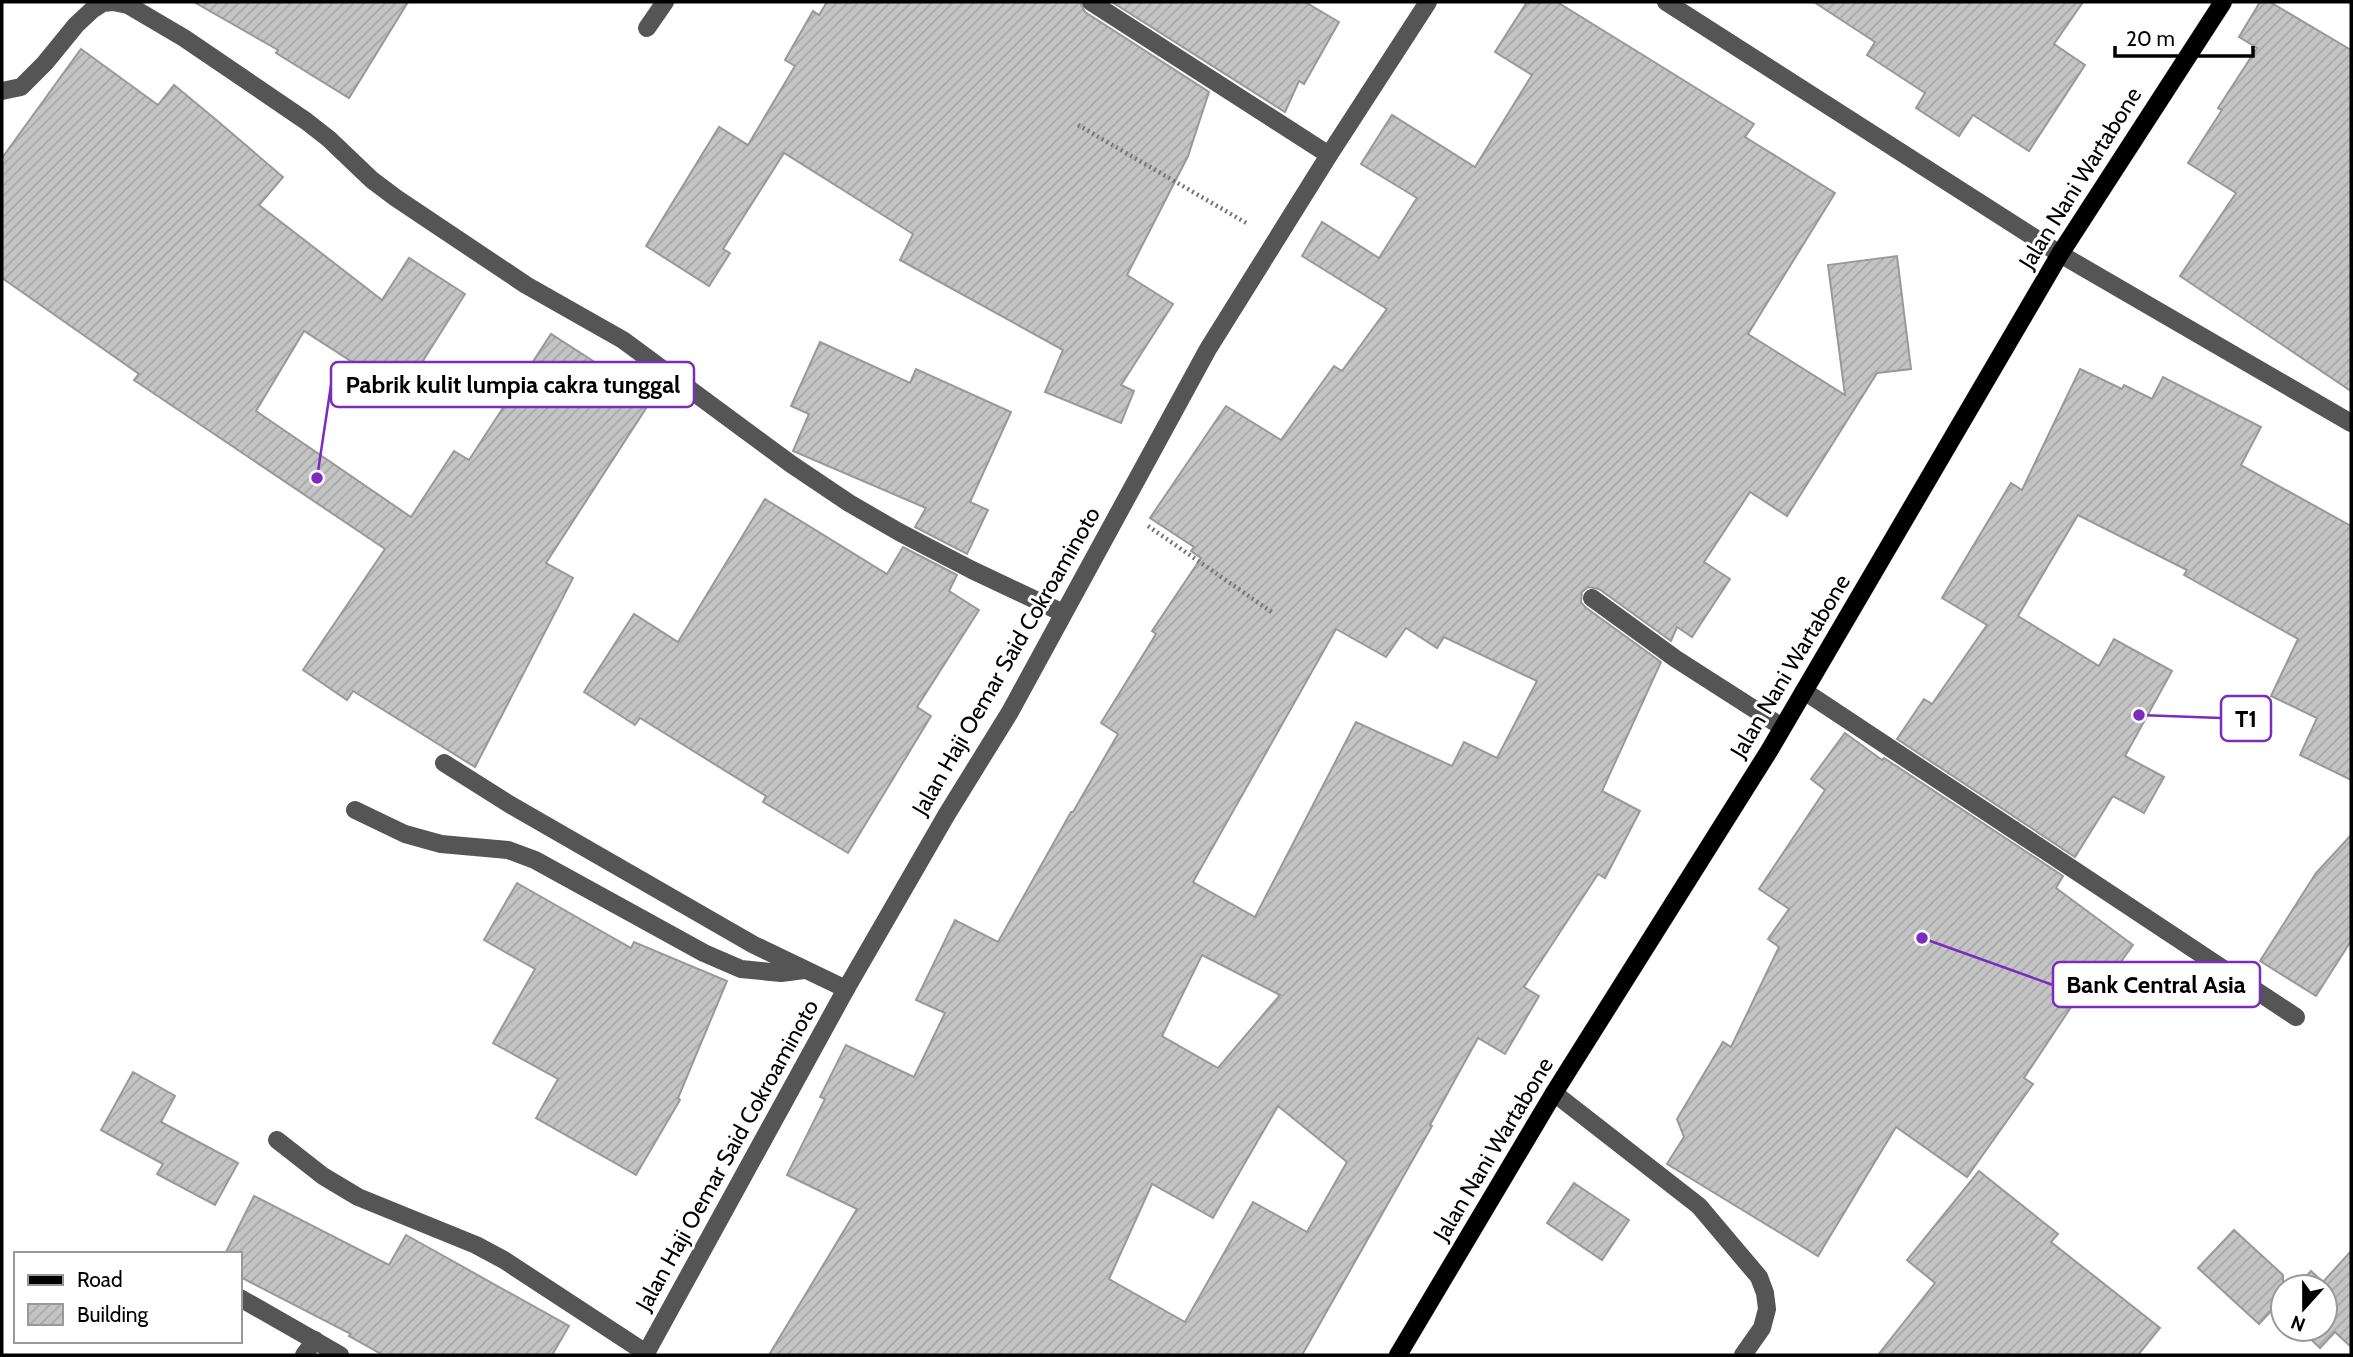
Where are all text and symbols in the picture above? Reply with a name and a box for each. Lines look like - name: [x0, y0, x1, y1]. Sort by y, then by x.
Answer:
- scale bar: [2115, 14, 2253, 58]
- text: 20 m: [2126, 26, 2175, 51]
- street label: Jalan Nani Wartabone: [2012, 82, 2147, 275]
- callout: Pabrik kulit lumpia cakra tunggal: [331, 362, 694, 407]
- text: Pabrik kulit lumpia cakra tunggal: [346, 370, 680, 399]
- street label: Jalan Haji Oemar Said Cokroaminoto: [905, 502, 1106, 821]
- street label: Jalan Nani Wartabone: [1724, 569, 1856, 764]
- callout: T1: [2221, 696, 2271, 741]
- text: T1: [2235, 704, 2257, 733]
- callout: Bank Central Asia: [2053, 962, 2260, 1007]
- text: Bank Central Asia: [2066, 970, 2246, 999]
- street label: Jalan Haji Oemar Said Cokroaminoto: [629, 994, 824, 1316]
- street label: Jalan Nani Wartabone: [1427, 1052, 1559, 1247]
- legend: [14, 1252, 242, 1343]
- text: Road: [77, 1267, 123, 1292]
- north arrow: [2269, 1273, 2339, 1343]
- text: Building: [77, 1302, 149, 1327]
- text: N: [2288, 1310, 2308, 1337]

